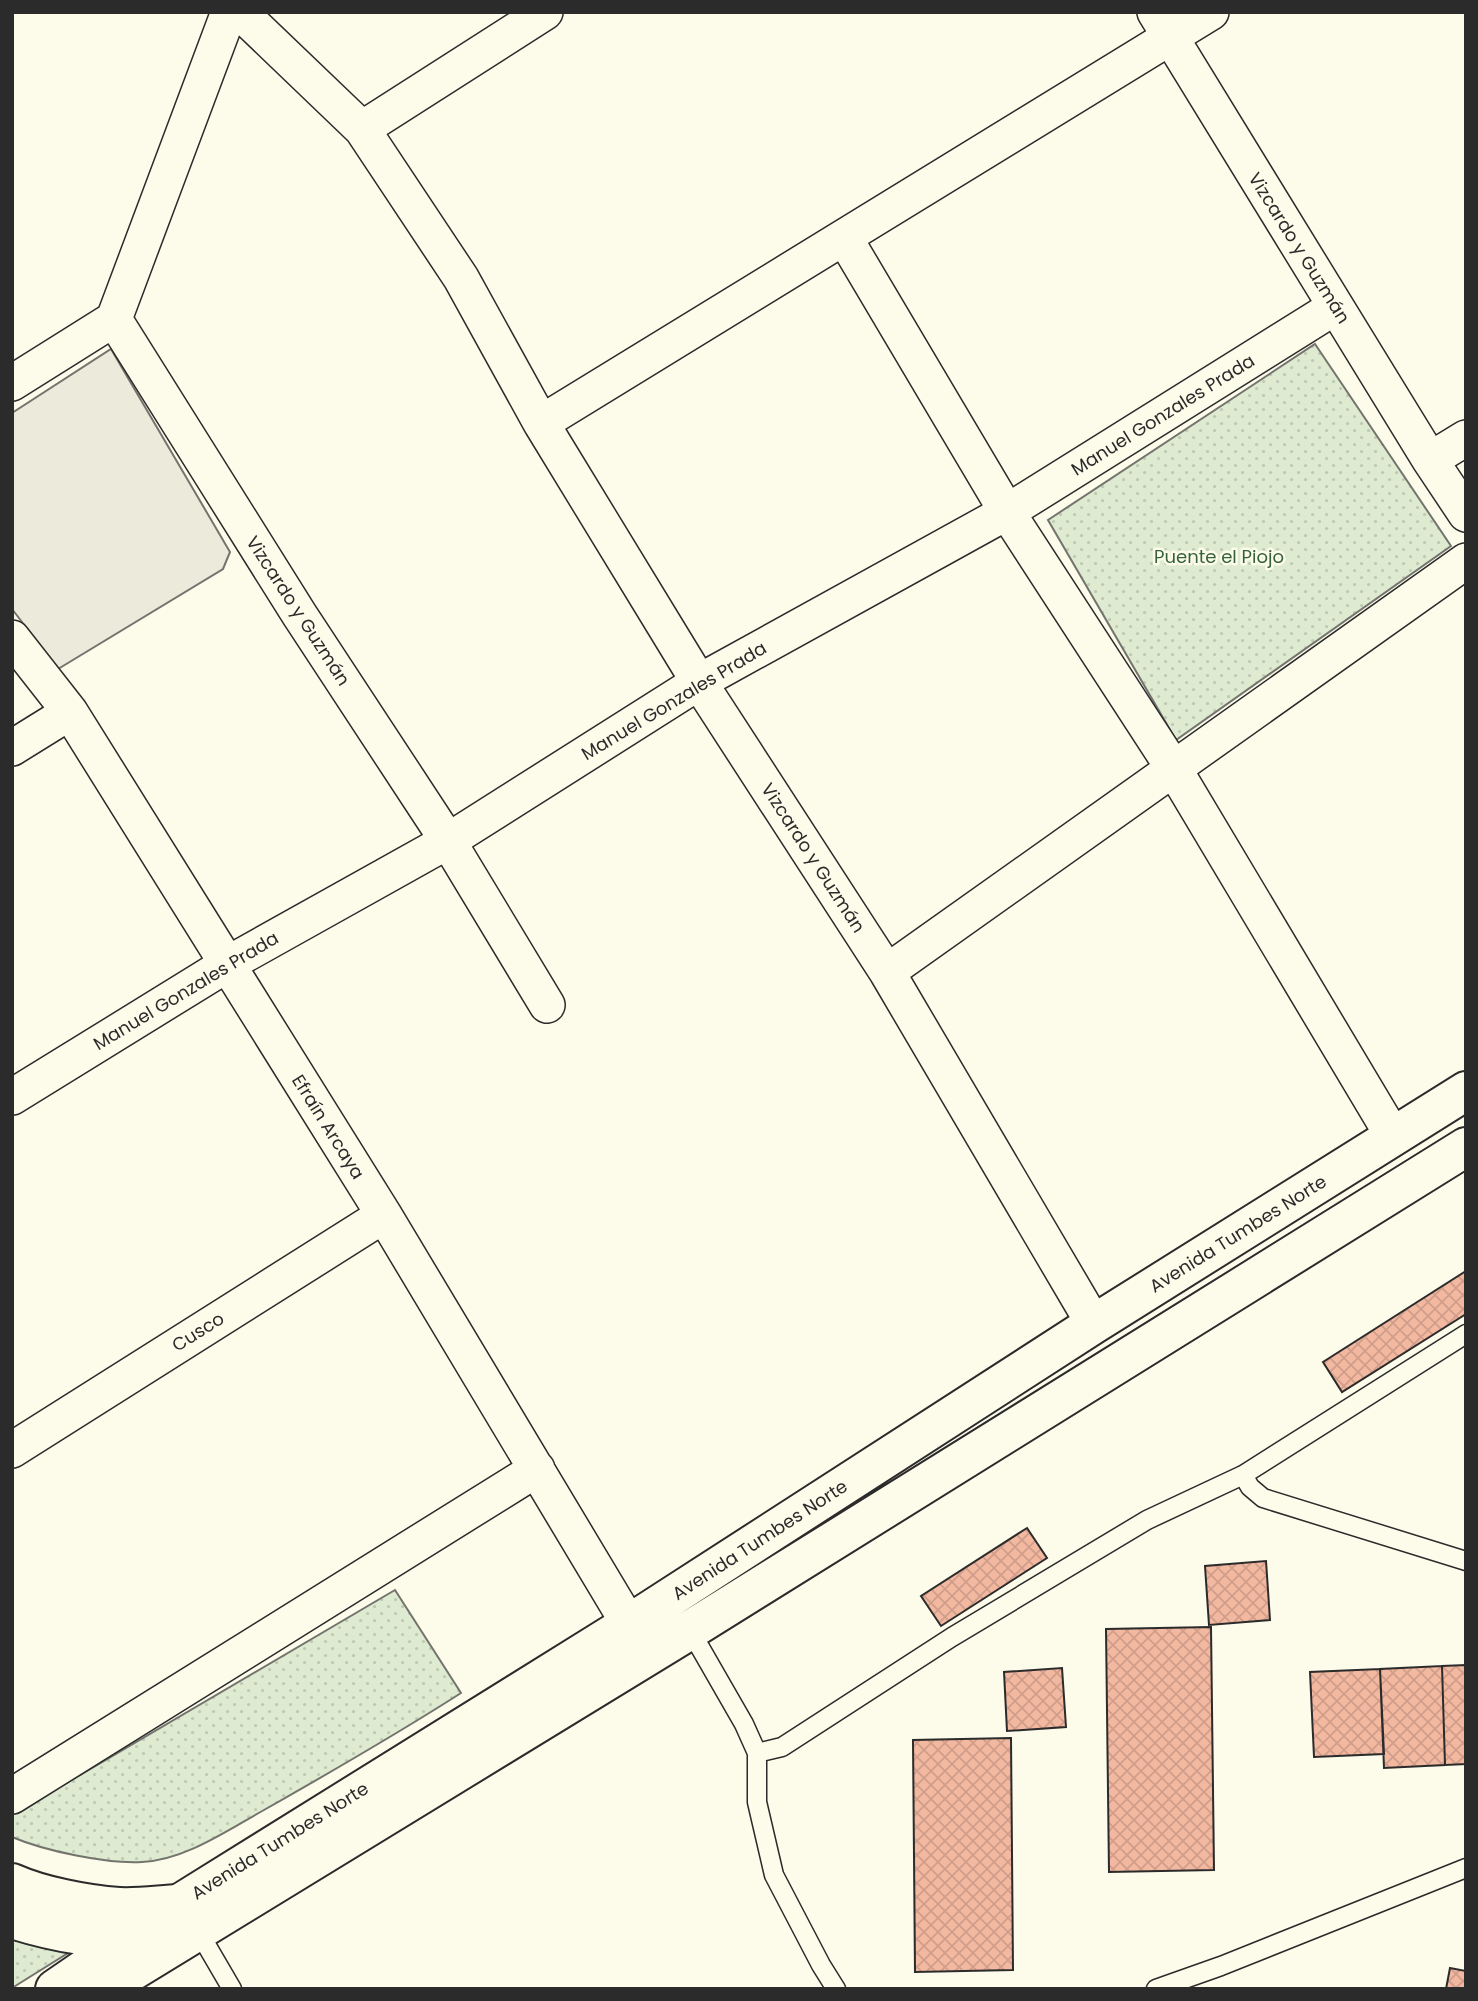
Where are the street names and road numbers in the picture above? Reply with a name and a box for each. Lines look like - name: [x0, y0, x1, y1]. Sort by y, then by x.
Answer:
- street label: Vizcardo y Guzmán: [1243, 167, 1356, 328]
- street label: Manuel Gonzales Prada: [1066, 348, 1259, 481]
- street label: Vizcardo y Guzmán: [241, 531, 356, 690]
- street label: Manuel Gonzales Prada: [576, 635, 771, 766]
- street label: Vizcardo y Guzmán: [756, 778, 871, 937]
- street label: Manuel Gonzales Prada: [88, 925, 283, 1056]
- street label: Efraín Arcaya: [286, 1070, 371, 1184]
- street label: Avenida Tumbes Norte: [1144, 1169, 1331, 1298]
- street label: Cusco: [167, 1306, 229, 1357]
- street label: Avenida Tumbes Norte: [667, 1473, 852, 1606]
- street label: Avenida Tumbes Norte: [186, 1776, 373, 1905]

